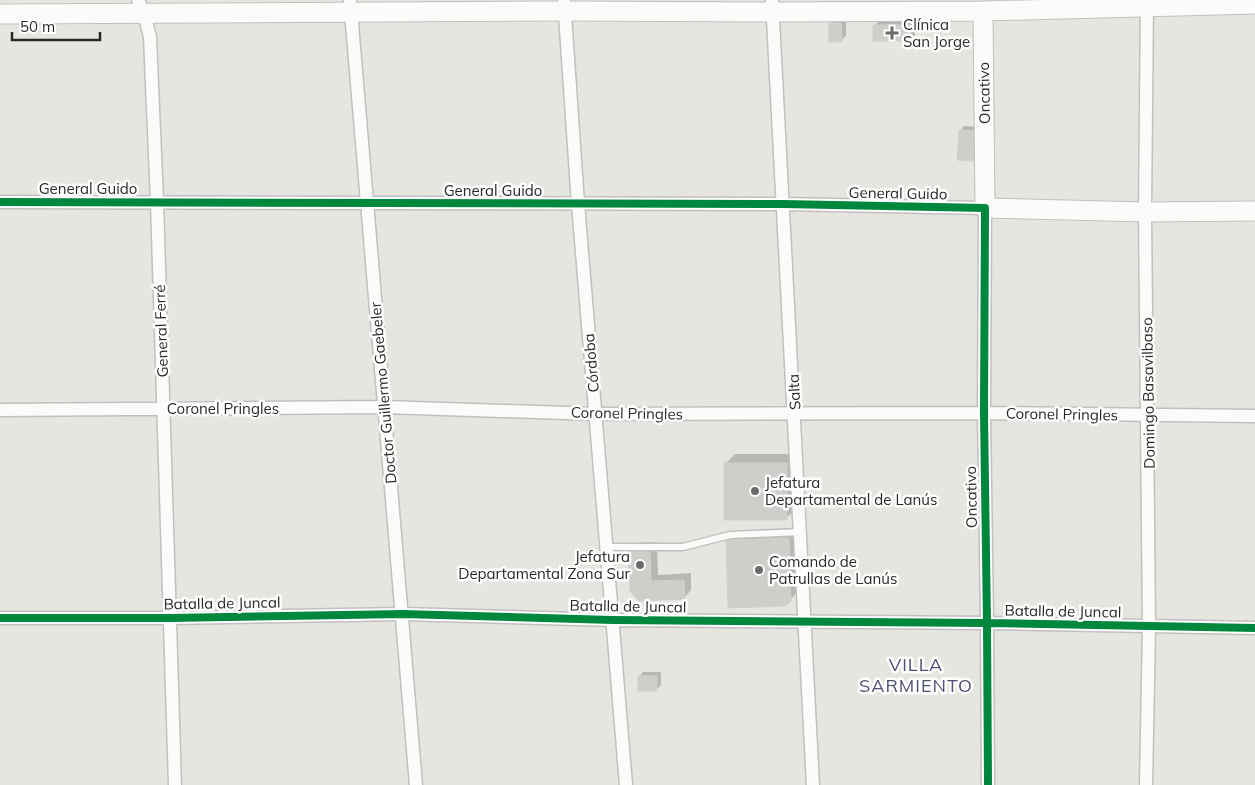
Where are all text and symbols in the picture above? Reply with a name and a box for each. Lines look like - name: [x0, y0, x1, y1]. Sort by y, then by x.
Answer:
- scale bar: [12, 10, 100, 42]
- place label: Clínica San Jorge: [903, 15, 970, 51]
- text: 50 m: [20, 17, 55, 36]
- marker: Clínica San Jorge: [885, 26, 899, 40]
- street label: Oncativo: [974, 62, 994, 124]
- street label: General Guido: [39, 179, 137, 198]
- street label: General Guido: [444, 181, 542, 200]
- street label: General Guido: [848, 183, 948, 203]
- street label: General Ferré: [150, 284, 172, 378]
- street label: Doctor Guillermo Gaebeler: [366, 301, 400, 485]
- street label: Domingo Basavilbaso: [1137, 317, 1159, 469]
- street label: Córdoba: [579, 333, 603, 393]
- street label: Salta: [784, 373, 804, 411]
- street label: Coronel Pringles: [167, 399, 279, 418]
- street label: Coronel Pringles: [571, 403, 683, 423]
- street label: Coronel Pringles: [1006, 404, 1118, 424]
- street label: Oncativo: [961, 466, 981, 528]
- place label: Jefatura Departamental de Lanús: [765, 473, 937, 509]
- marker: Jefatura Departamental de Lanús: [749, 485, 761, 497]
- place label: Jefatura Departamental Zona Sur: [458, 547, 631, 583]
- place label: Comando de Patrullas de Lanús: [769, 552, 897, 588]
- marker: Jefatura Departamental Zona Sur: [634, 559, 646, 571]
- marker: Comando de Patrullas de Lanús: [753, 564, 765, 576]
- street label: Batalla de Juncal: [163, 592, 281, 614]
- street label: Batalla de Juncal: [569, 595, 687, 617]
- street label: Batalla de Juncal: [1004, 600, 1122, 622]
- district label: VILLA SARMIENTO: [859, 653, 973, 697]

